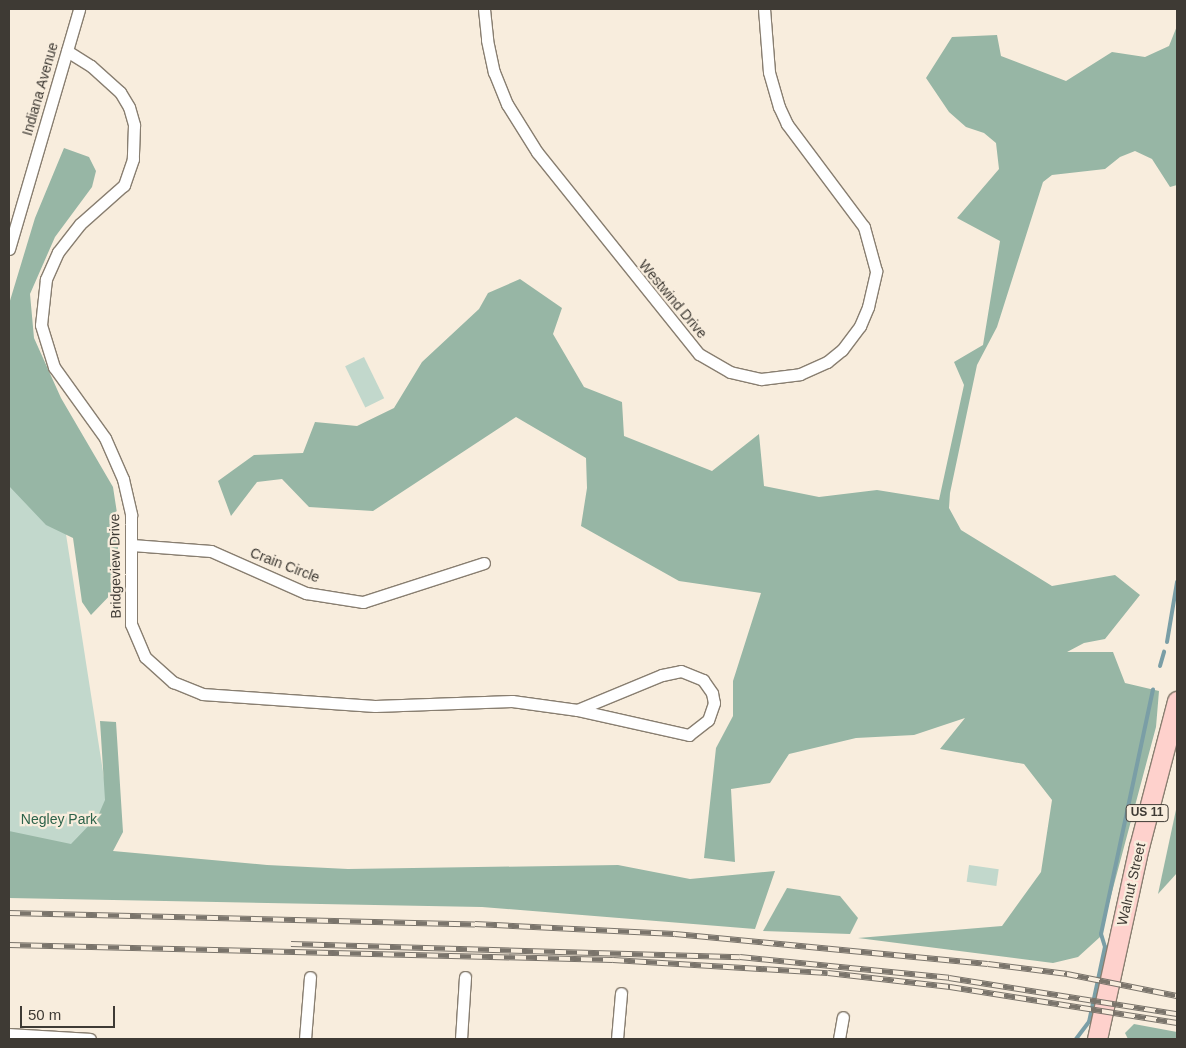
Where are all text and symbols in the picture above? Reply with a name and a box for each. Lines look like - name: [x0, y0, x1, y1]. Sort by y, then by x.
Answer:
- street label: Indiana Avenue: [19, 40, 61, 138]
- street label: Westwind Drive: [635, 256, 711, 342]
- street label: Bridgeview Drive: [106, 513, 124, 619]
- street label: Crain Circle: [248, 544, 322, 586]
- road number: US 11: [1124, 804, 1170, 822]
- park label: Negley Park: [21, 811, 97, 827]
- street label: Walnut Street: [1113, 841, 1149, 927]
- scale bar: [22, 996, 118, 1028]
- text: 50 m: [28, 1006, 61, 1023]

